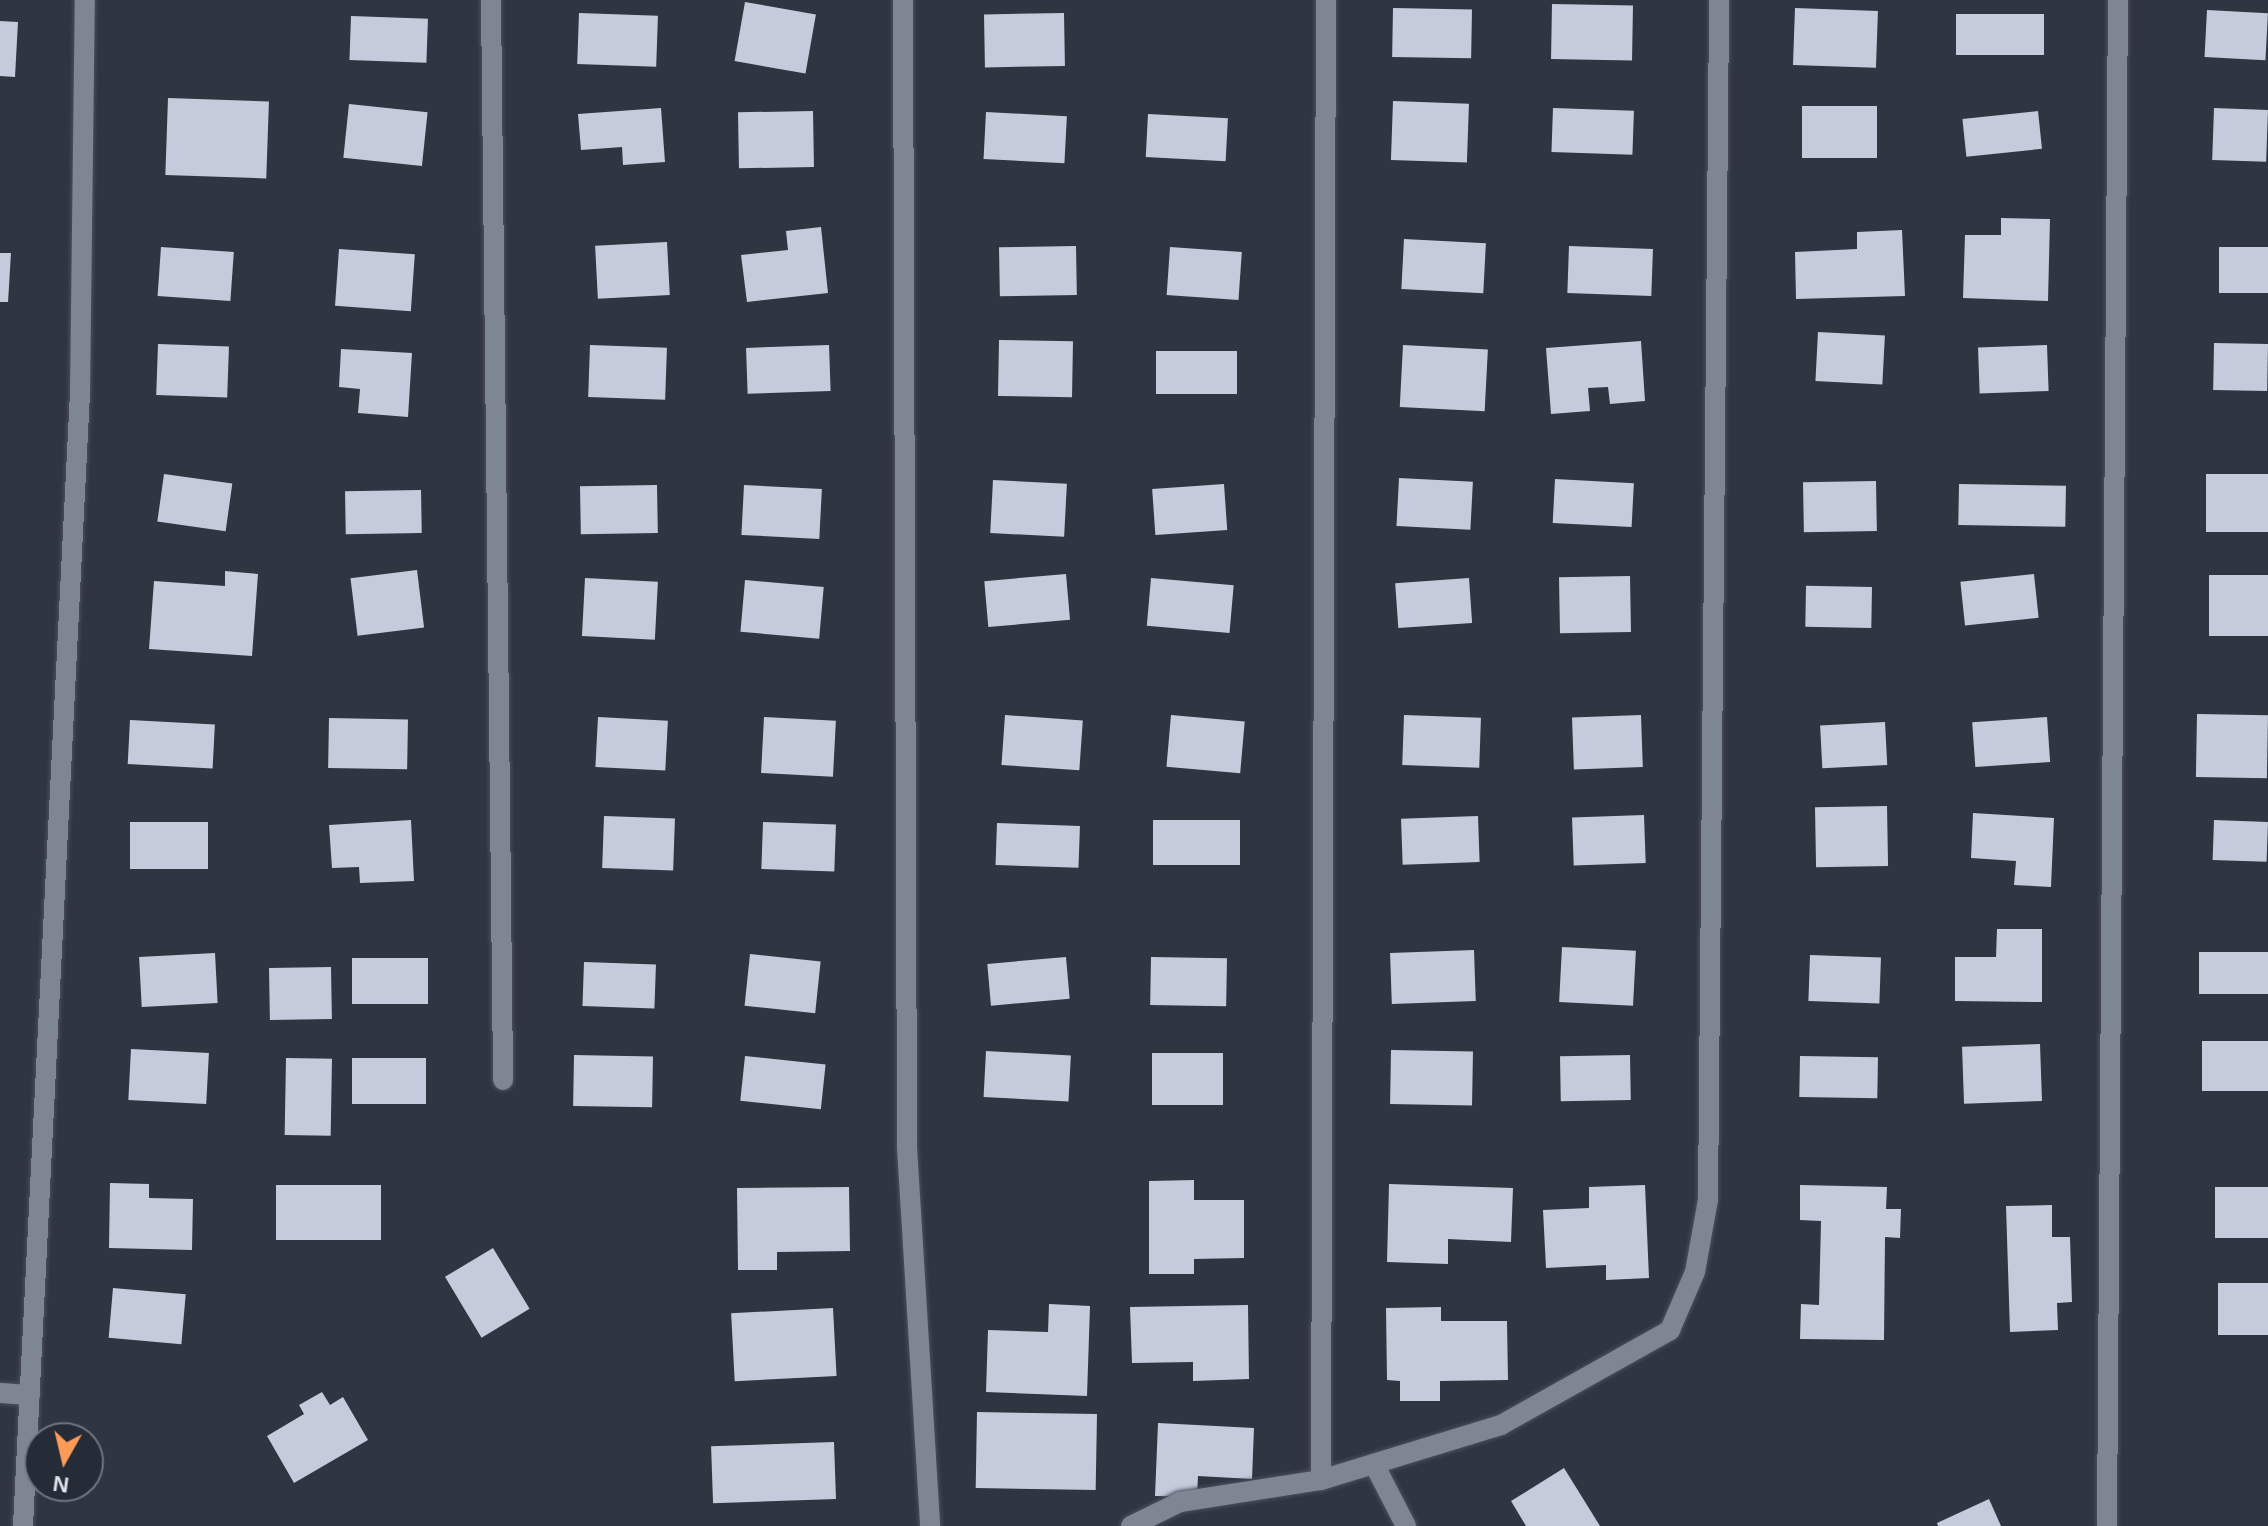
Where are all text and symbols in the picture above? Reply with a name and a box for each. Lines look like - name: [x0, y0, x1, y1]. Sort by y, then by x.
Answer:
- north arrow: [24, 1422, 104, 1502]
- text: N: [51, 1471, 70, 1498]

